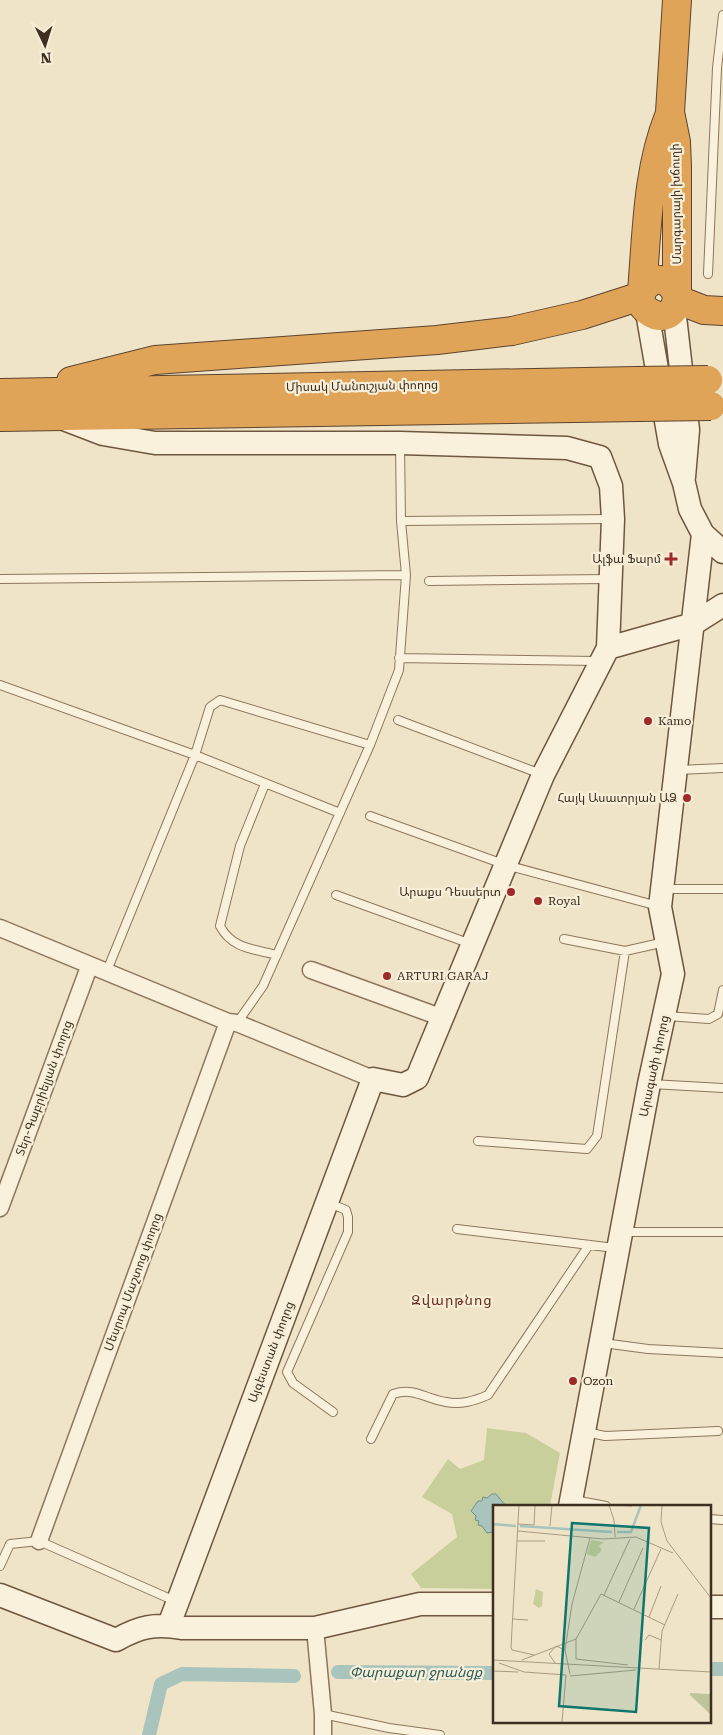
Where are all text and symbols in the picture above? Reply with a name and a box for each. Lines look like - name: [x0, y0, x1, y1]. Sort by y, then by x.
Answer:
- north arrow: [20, 20, 70, 70]
- text: N: [40, 50, 52, 66]
- street label: Մարգարայի խճուղի: [668, 143, 684, 265]
- street label: Միսակ Մանուշյան փողոց: [286, 378, 438, 394]
- place label: Ալֆա Ֆարմ: [592, 552, 661, 566]
- marker: Ալֆա Ֆարմ: [665, 553, 677, 565]
- place label: Kamo: [658, 714, 691, 728]
- marker: Kamo: [642, 715, 654, 727]
- place label: Հայկ Ասատրյան ԱՁ: [558, 791, 677, 805]
- marker: Հայկ Ասատրյան ԱՁ: [681, 792, 693, 804]
- place label: Արաքս Դեսսերտ: [399, 885, 501, 899]
- marker: Արաքս Դեսսերտ: [505, 886, 517, 898]
- place label: Royal: [548, 894, 581, 908]
- marker: Royal: [532, 895, 544, 907]
- place label: ARTURI GARAJ: [397, 969, 489, 983]
- marker: ARTURI GARAJ: [381, 970, 393, 982]
- street label: Արագածի փողոց: [636, 1014, 672, 1118]
- street label: Տեր-Գաբրիելյան փողոց: [13, 1018, 75, 1158]
- street label: Մեսրոպ Մաշտոց փողոց: [101, 1211, 165, 1353]
- district label: Զվարթնոց: [411, 1292, 493, 1308]
- street label: Այգեստան փողոց: [245, 1299, 297, 1405]
- place label: Ozon: [583, 1374, 614, 1388]
- marker: Ozon: [567, 1375, 579, 1387]
- inset map: [493, 1505, 710, 1722]
- water label: Փարաքար ջրանցք: [350, 1664, 483, 1681]

